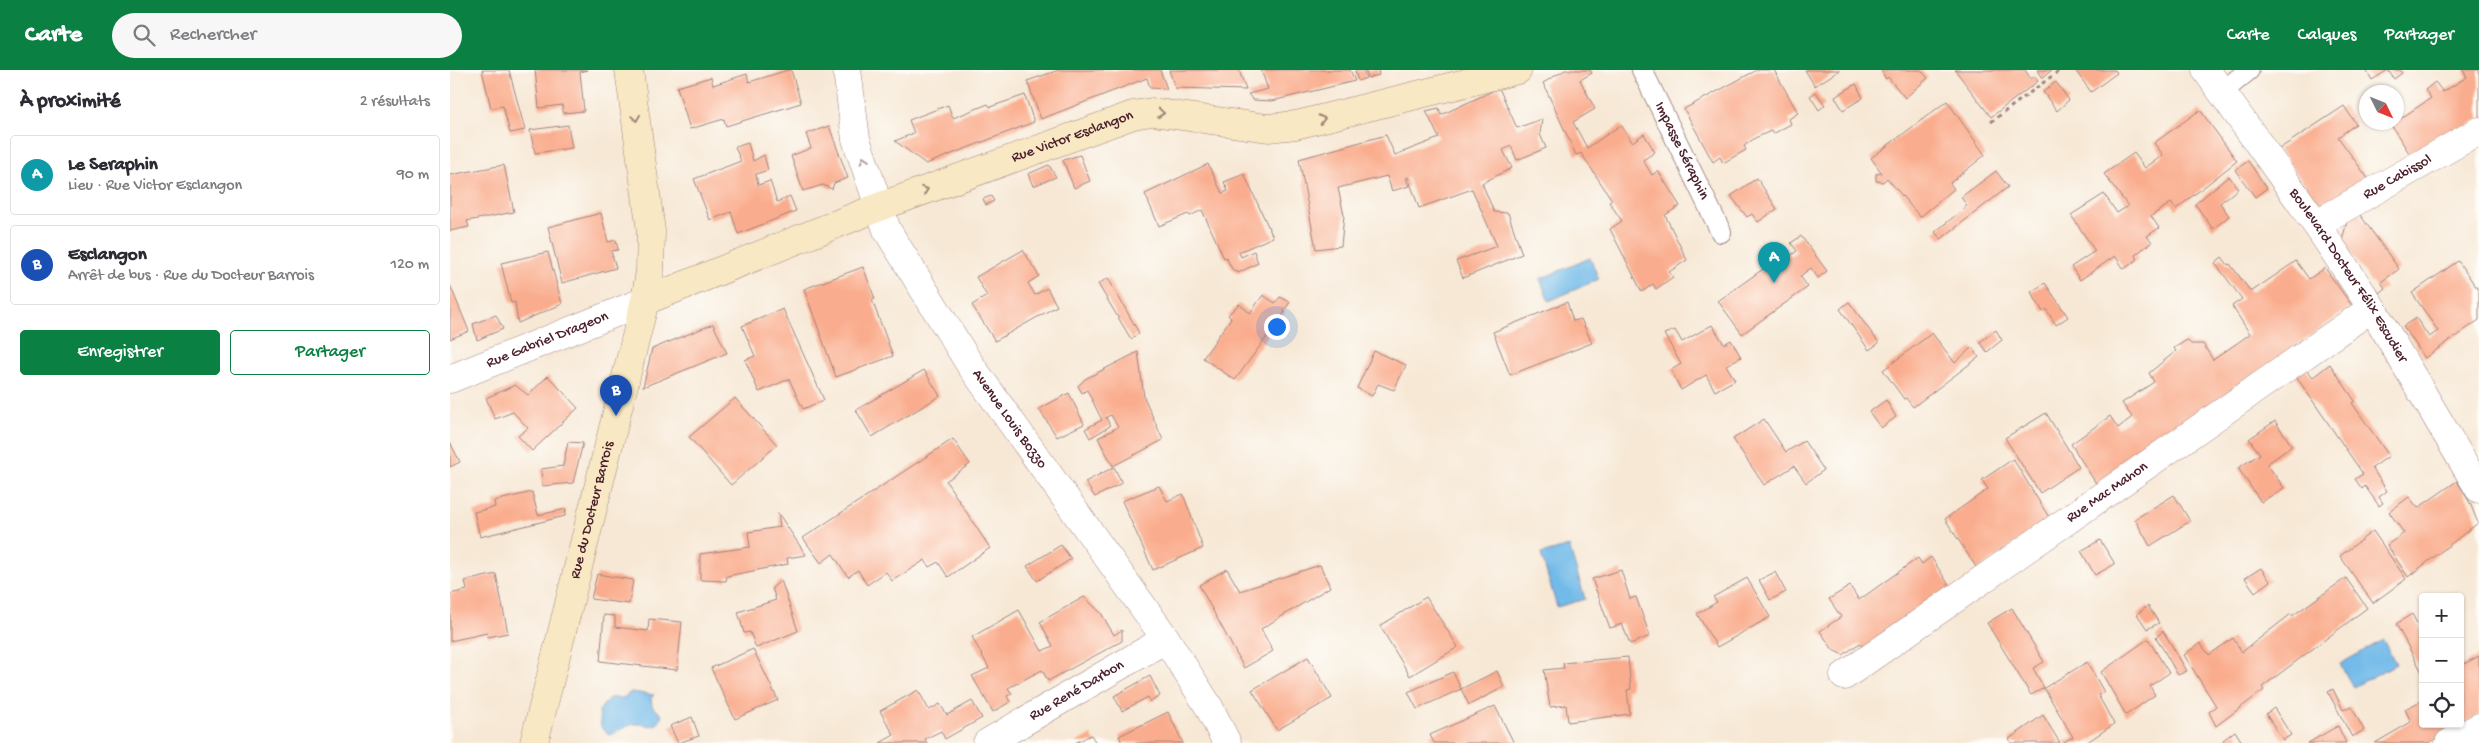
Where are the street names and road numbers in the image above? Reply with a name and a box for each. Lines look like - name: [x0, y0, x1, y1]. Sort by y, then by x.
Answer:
- street label: Impasse Séraphin: [1650, 99, 1713, 203]
- street label: Rue Victor Esclangon: [1009, 107, 1136, 167]
- street label: Rue Cabissol: [2360, 151, 2435, 204]
- street label: Boulevard Docteur Félix Escudier: [2284, 184, 2412, 367]
- street label: Rue Gabriel Drageon: [484, 308, 611, 372]
- street label: Avenue Louis Bozzo: [968, 366, 1051, 473]
- street label: Rue du Docteur Barrois: [567, 439, 619, 581]
- street label: Rue Mac Mahon: [2063, 458, 2152, 527]
- street label: Rue René Darbon: [1026, 656, 1128, 725]

